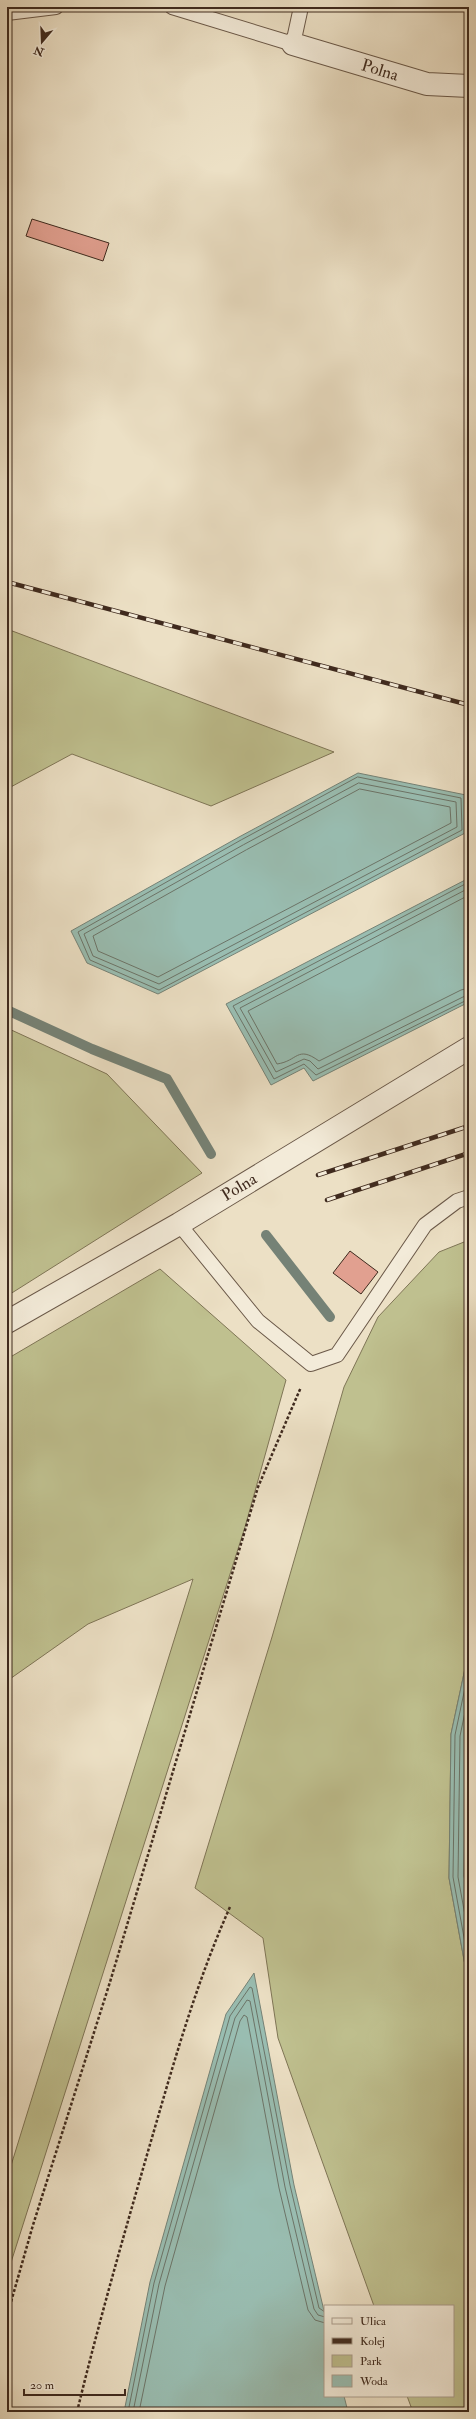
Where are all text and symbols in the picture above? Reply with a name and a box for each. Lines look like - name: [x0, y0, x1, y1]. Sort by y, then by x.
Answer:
- north arrow: [22, 22, 62, 62]
- text: N: [31, 43, 47, 59]
- street label: Polna: [359, 54, 402, 86]
- street label: Polna: [217, 1168, 261, 1206]
- legend: [324, 2305, 454, 2397]
- text: Ulica: [360, 2314, 387, 2329]
- text: Kolej: [360, 2334, 385, 2349]
- text: Park: [360, 2354, 382, 2369]
- scale bar: [24, 2371, 125, 2397]
- text: Woda: [359, 2374, 389, 2389]
- text: 20 m: [30, 2378, 55, 2393]

